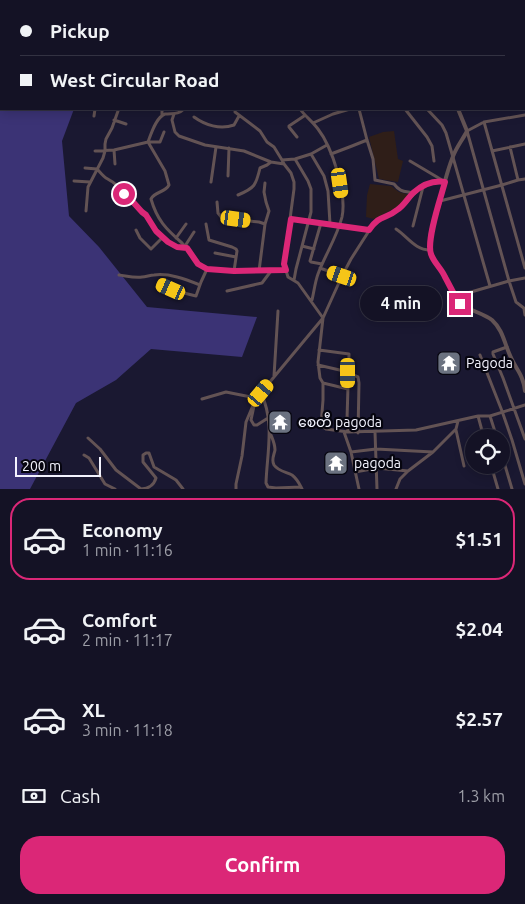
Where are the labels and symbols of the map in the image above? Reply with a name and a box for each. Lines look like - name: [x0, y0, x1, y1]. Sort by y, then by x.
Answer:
- car: [330, 167, 349, 199]
- route start: [113, 183, 135, 205]
- car: [220, 209, 251, 229]
- car: [325, 264, 358, 288]
- car: [154, 276, 187, 302]
- callout: 4 min: [360, 286, 442, 322]
- route end: [449, 293, 471, 315]
- temple icon: Pagoda: [436, 350, 462, 376]
- place label: Pagoda: [466, 355, 513, 371]
- car: [340, 358, 355, 388]
- car: [245, 377, 276, 409]
- temple icon: စေတီ pagoda: [267, 409, 293, 435]
- place label: စေတီ pagoda: [298, 412, 382, 430]
- temple icon: pagoda: [323, 450, 349, 476]
- scale bar: [15, 454, 101, 477]
- place label: pagoda: [354, 455, 401, 471]

